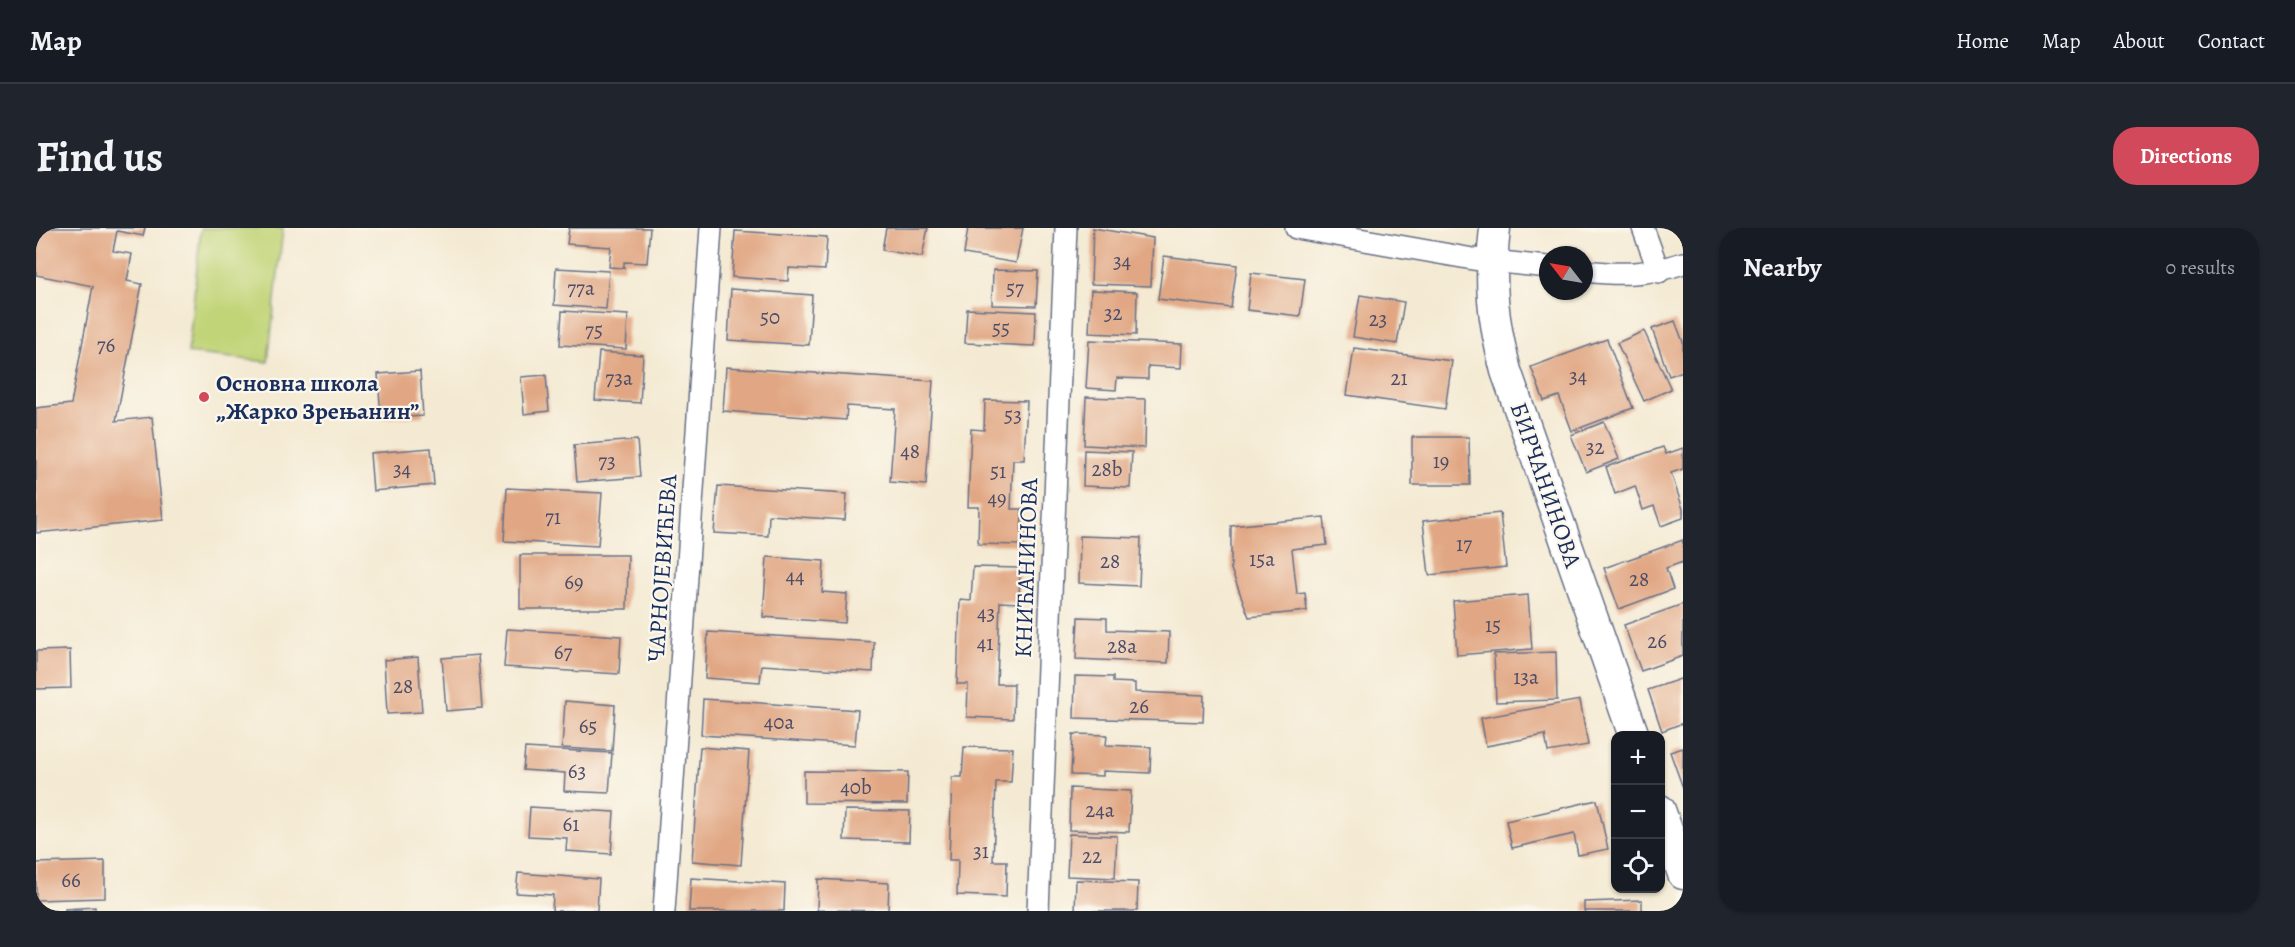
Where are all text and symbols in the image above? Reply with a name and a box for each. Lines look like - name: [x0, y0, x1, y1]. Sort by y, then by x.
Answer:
- text: Map: [30, 22, 82, 60]
- text: Home: [1956, 27, 2009, 55]
- text: Map: [2042, 27, 2080, 55]
- text: About: [2113, 27, 2165, 55]
- text: Contact: [2198, 27, 2265, 55]
- button: Directions: [2113, 127, 2259, 185]
- text: Find us: [36, 128, 163, 185]
- north arrow: [1539, 246, 1593, 300]
- house number: 34: [1113, 247, 1131, 275]
- text: Nearby: [1743, 250, 1822, 285]
- text: 0 results: [2166, 254, 2235, 281]
- house number: 77a: [567, 274, 595, 302]
- house number: 57: [1006, 274, 1024, 302]
- house number: 32: [1104, 299, 1122, 327]
- house number: 50: [760, 303, 780, 331]
- house number: 23: [1369, 305, 1387, 333]
- house number: 55: [992, 314, 1010, 342]
- house number: 75: [585, 316, 603, 344]
- house number: 76: [97, 331, 116, 359]
- house number: 34: [1569, 362, 1587, 390]
- house number: 73a: [605, 364, 633, 392]
- house number: 21: [1390, 364, 1408, 392]
- place label: Основна школа „Жарко Зрењанин”: [216, 367, 419, 427]
- marker: Основна школа „Жарко Зрењанин”: [197, 390, 211, 404]
- street label: БИРЧАНИНОВА: [1503, 398, 1590, 573]
- house number: 53: [1004, 401, 1022, 429]
- house number: 32: [1586, 433, 1604, 461]
- house number: 48: [900, 437, 920, 465]
- house number: 73: [598, 447, 616, 475]
- house number: 19: [1433, 447, 1449, 475]
- house number: 34: [393, 455, 411, 483]
- house number: 28b: [1092, 455, 1122, 483]
- house number: 51: [990, 457, 1006, 485]
- street label: ЧАРНОЈЕВИЋЕВА: [639, 472, 685, 663]
- street label: КНИЋАНИНОВА: [1007, 476, 1045, 659]
- house number: 49: [987, 484, 1007, 512]
- house number: 71: [545, 503, 561, 531]
- house number: 17: [1456, 530, 1472, 558]
- house number: 15a: [1249, 545, 1275, 573]
- house number: 28: [1100, 547, 1120, 575]
- house number: 44: [785, 562, 805, 590]
- house number: 28: [1629, 565, 1649, 593]
- house number: 69: [564, 568, 584, 596]
- house number: 43: [977, 599, 995, 627]
- house number: 15: [1485, 611, 1501, 639]
- house number: 26: [1647, 627, 1667, 655]
- house number: 41: [977, 629, 993, 657]
- house number: 28a: [1107, 632, 1137, 660]
- house number: 67: [554, 638, 572, 666]
- house number: 13a: [1513, 663, 1539, 691]
- house number: 28: [393, 672, 413, 700]
- house number: 26: [1129, 692, 1149, 720]
- house number: 40a: [764, 708, 794, 736]
- house number: 65: [579, 712, 597, 740]
- map controls: [1611, 731, 1665, 893]
- button: +: [1611, 731, 1665, 785]
- house number: 63: [568, 757, 586, 785]
- house number: 40b: [840, 773, 872, 801]
- button: −: [1611, 785, 1665, 839]
- house number: 24a: [1085, 796, 1115, 824]
- house number: 61: [563, 810, 579, 838]
- house number: 31: [973, 837, 989, 865]
- button: locate: [1611, 839, 1665, 893]
- house number: 22: [1082, 842, 1102, 870]
- house number: 66: [61, 866, 81, 894]

